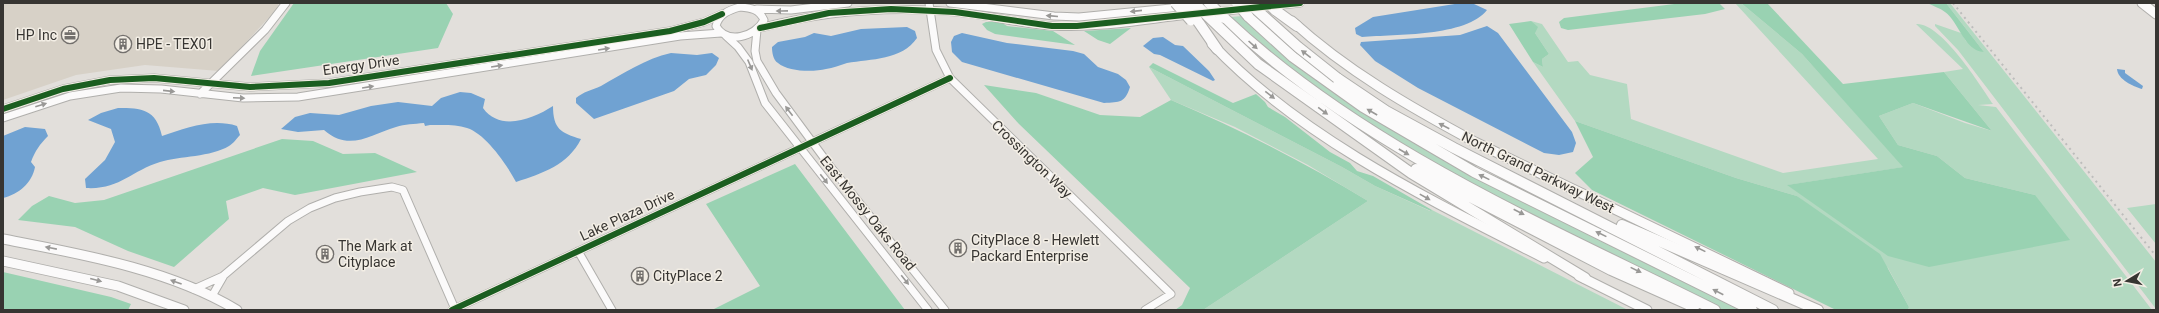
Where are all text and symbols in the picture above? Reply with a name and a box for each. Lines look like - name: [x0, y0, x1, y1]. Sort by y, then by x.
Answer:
- one-way arrow: [776, 8, 788, 15]
- one-way arrow: [1130, 8, 1142, 15]
- one-way arrow: [1046, 12, 1058, 19]
- office icon: HP Inc: [60, 25, 80, 45]
- place label: HP Inc: [16, 27, 57, 43]
- building icon: HPE - TEX01: [113, 34, 133, 54]
- place label: HPE - TEX01: [136, 36, 214, 52]
- one-way arrow: [1248, 40, 1257, 49]
- one-way arrow: [598, 46, 610, 52]
- one-way arrow: [1300, 49, 1311, 58]
- street label: Energy Drive: [322, 52, 400, 78]
- one-way arrow: [747, 60, 753, 71]
- one-way arrow: [491, 63, 503, 69]
- one-way arrow: [362, 83, 374, 89]
- one-way arrow: [163, 87, 175, 94]
- one-way arrow: [1265, 91, 1276, 100]
- one-way arrow: [233, 95, 246, 101]
- one-way arrow: [35, 101, 47, 107]
- one-way arrow: [785, 105, 793, 116]
- one-way arrow: [1318, 107, 1329, 115]
- one-way arrow: [1366, 109, 1378, 116]
- street label: Crossington Way: [989, 117, 1076, 202]
- one-way arrow: [1438, 123, 1450, 129]
- street label: North Grand Parkway West: [1459, 128, 1617, 216]
- one-way arrow: [1398, 149, 1410, 156]
- street label: East Mossy Oaks Road: [817, 152, 919, 274]
- one-way arrow: [820, 173, 829, 184]
- one-way arrow: [1479, 174, 1490, 181]
- street label: Lake Plaza Drive: [577, 186, 677, 244]
- one-way arrow: [1420, 194, 1431, 201]
- one-way arrow: [1514, 209, 1525, 216]
- one-way arrow: [1595, 231, 1607, 238]
- place label: CityPlace 8 - Hewlett Packard Enterprise: [971, 232, 1100, 264]
- place label: The Mark at Cityplace: [338, 238, 413, 270]
- building icon: CityPlace 8 - Hewlett Packard Enterprise: [948, 238, 968, 258]
- building icon: The Mark at Cityplace: [315, 244, 335, 264]
- one-way arrow: [45, 245, 57, 251]
- one-way arrow: [1694, 246, 1706, 252]
- north arrow: [2107, 261, 2147, 301]
- building icon: CityPlace 2: [630, 266, 650, 286]
- one-way arrow: [1630, 267, 1641, 274]
- place label: CityPlace 2: [653, 268, 723, 284]
- one-way arrow: [901, 275, 910, 286]
- one-way arrow: [90, 277, 102, 283]
- text: N: [2111, 277, 2125, 288]
- one-way arrow: [170, 279, 182, 285]
- one-way arrow: [1712, 289, 1723, 295]

